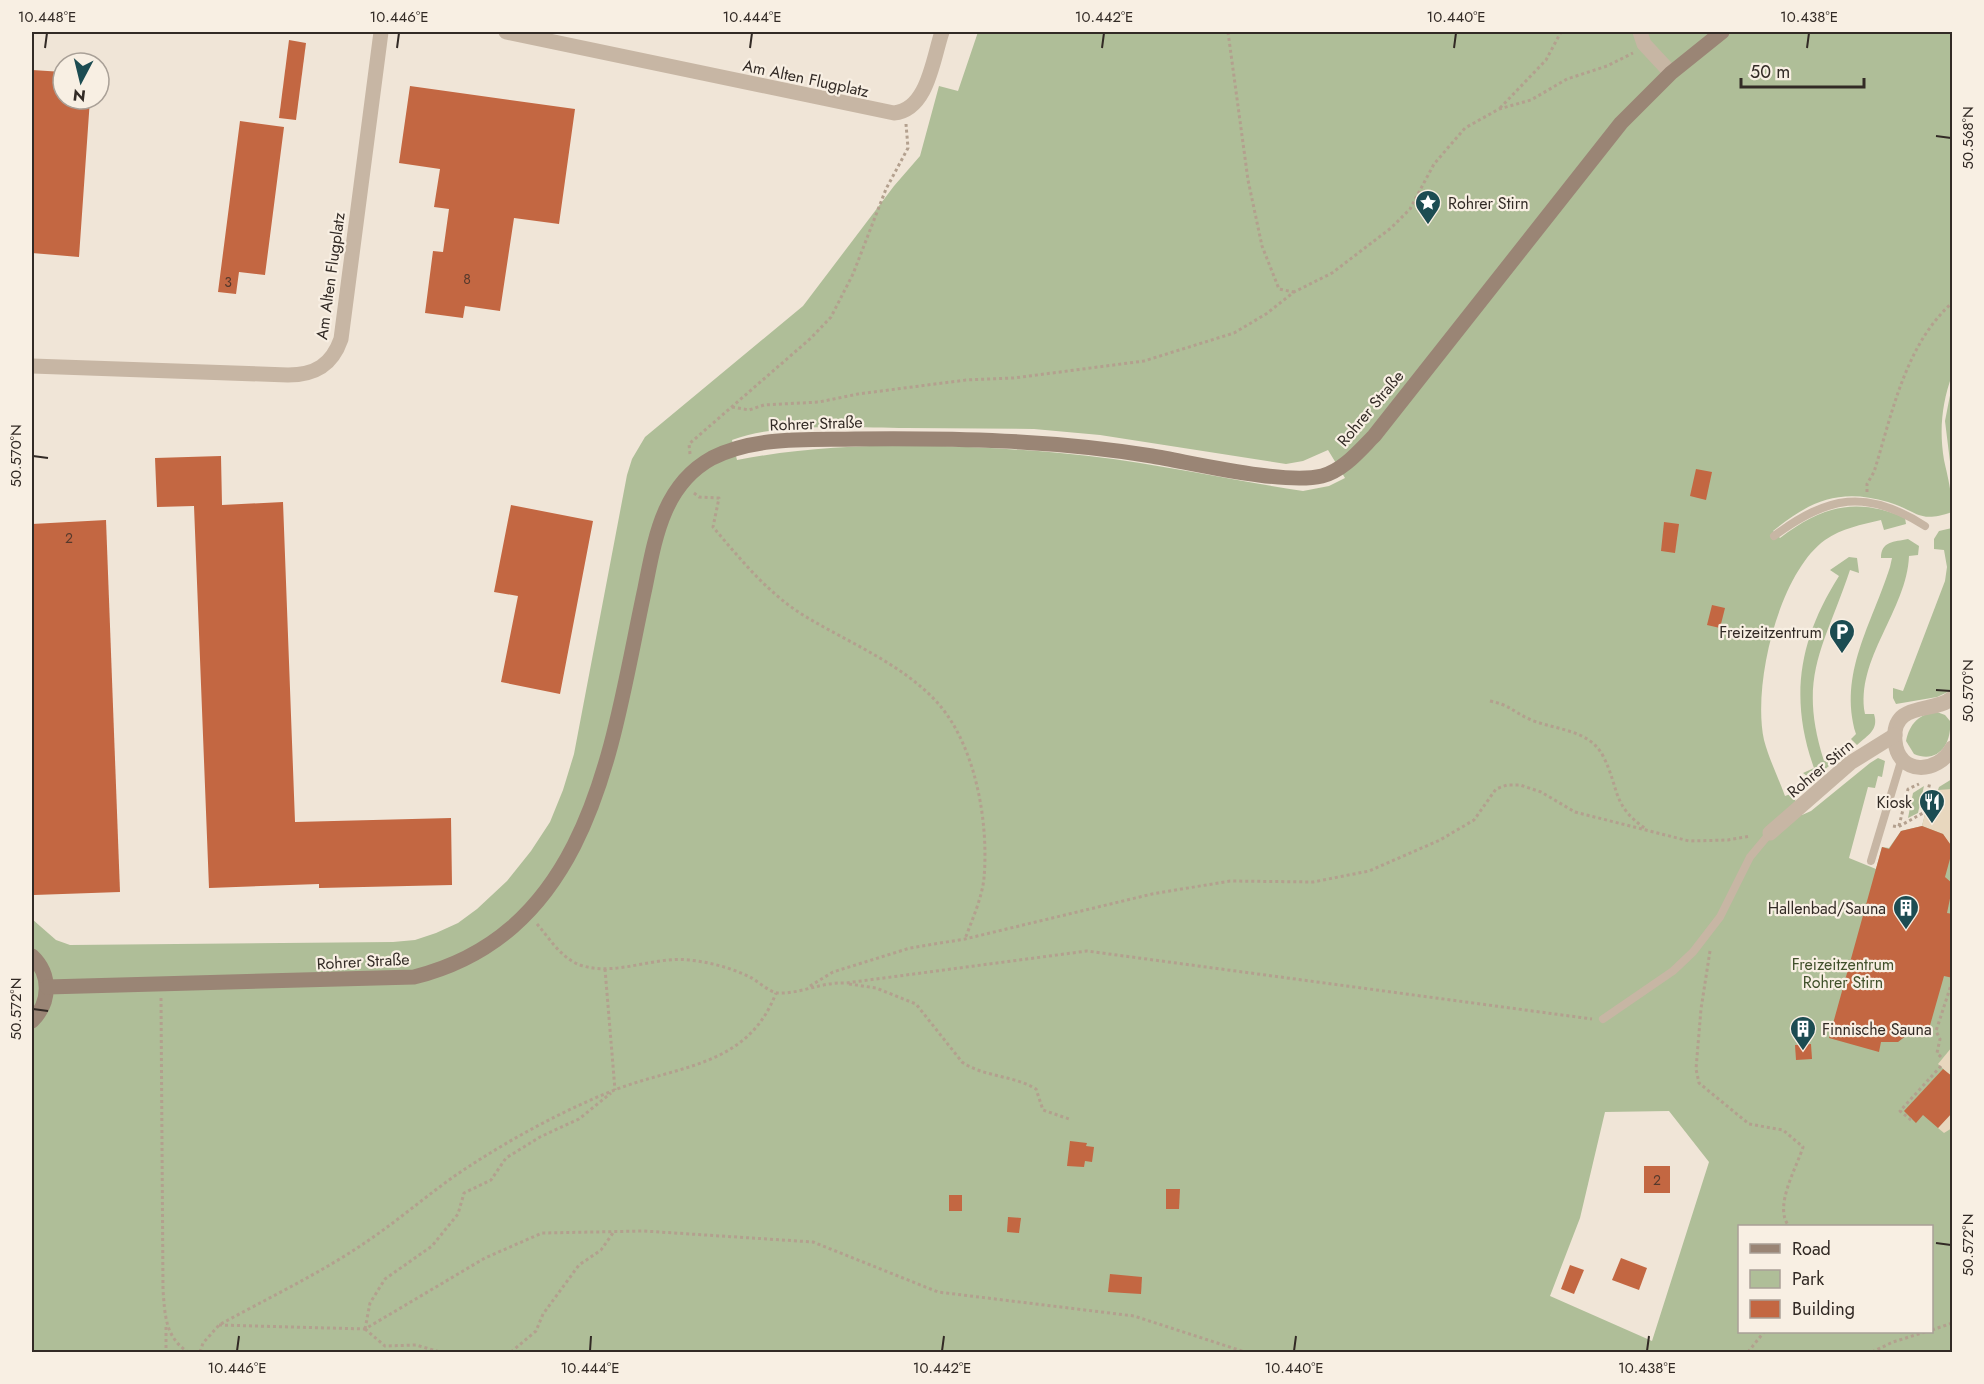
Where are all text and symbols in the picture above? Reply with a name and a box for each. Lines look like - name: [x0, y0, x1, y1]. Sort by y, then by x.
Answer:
- text: 10.448°E: [18, 6, 76, 28]
- text: 10.446°E: [370, 6, 428, 28]
- text: 10.444°E: [723, 6, 781, 28]
- text: 10.442°E: [1075, 6, 1133, 28]
- text: 10.440°E: [1426, 6, 1486, 28]
- text: 10.438°E: [1780, 6, 1838, 28]
- north arrow: [51, 51, 111, 111]
- scale bar: [1741, 51, 1864, 89]
- street label: Am Alten Flugplatz: [741, 54, 872, 103]
- text: 50 m: [1750, 59, 1790, 85]
- text: N: [72, 83, 87, 108]
- text: 50.568°N: [1957, 106, 1979, 170]
- place icon: Rohrer Stirn: [1413, 188, 1443, 226]
- place label: Rohrer Stirn: [1448, 192, 1529, 215]
- street label: Am Alten Flugplatz: [310, 210, 351, 341]
- house number: 8: [463, 269, 471, 289]
- house number: 3: [224, 272, 232, 292]
- street label: Rohrer Straße: [1332, 365, 1409, 451]
- street label: Rohrer Straße: [769, 410, 863, 437]
- text: 50.570°N: [5, 424, 27, 488]
- house number: 2: [65, 528, 73, 548]
- parking icon: Freizeitzentrum: [1827, 617, 1857, 655]
- place label: Freizeitzentrum: [1719, 621, 1822, 644]
- text: 50.570°N: [1957, 659, 1979, 723]
- street label: Rohrer Stirn: [1782, 734, 1859, 803]
- restaurant icon: Kiosk: [1917, 787, 1947, 825]
- place label: Kiosk: [1877, 791, 1913, 814]
- building icon: Hallenbad/Sauna: [1891, 893, 1921, 931]
- place label: Hallenbad/Sauna: [1768, 897, 1886, 920]
- street label: Rohrer Straße: [316, 948, 410, 975]
- park label: Freizeitzentrum Rohrer Stirn: [1792, 953, 1894, 994]
- text: 50.572°N: [5, 978, 27, 1040]
- building icon: Finnische Sauna: [1788, 1014, 1818, 1052]
- place label: Finnische Sauna: [1822, 1018, 1932, 1041]
- house number: 2: [1653, 1170, 1661, 1190]
- text: 50.572°N: [1957, 1214, 1979, 1276]
- legend: [1738, 1225, 1933, 1333]
- text: Road: [1792, 1236, 1831, 1262]
- text: Park: [1792, 1266, 1824, 1292]
- text: Building: [1792, 1296, 1855, 1322]
- text: 10.446°E: [208, 1357, 266, 1379]
- text: 10.444°E: [561, 1357, 619, 1379]
- text: 10.442°E: [913, 1357, 971, 1379]
- text: 10.440°E: [1264, 1357, 1324, 1379]
- text: 10.438°E: [1618, 1357, 1676, 1379]

